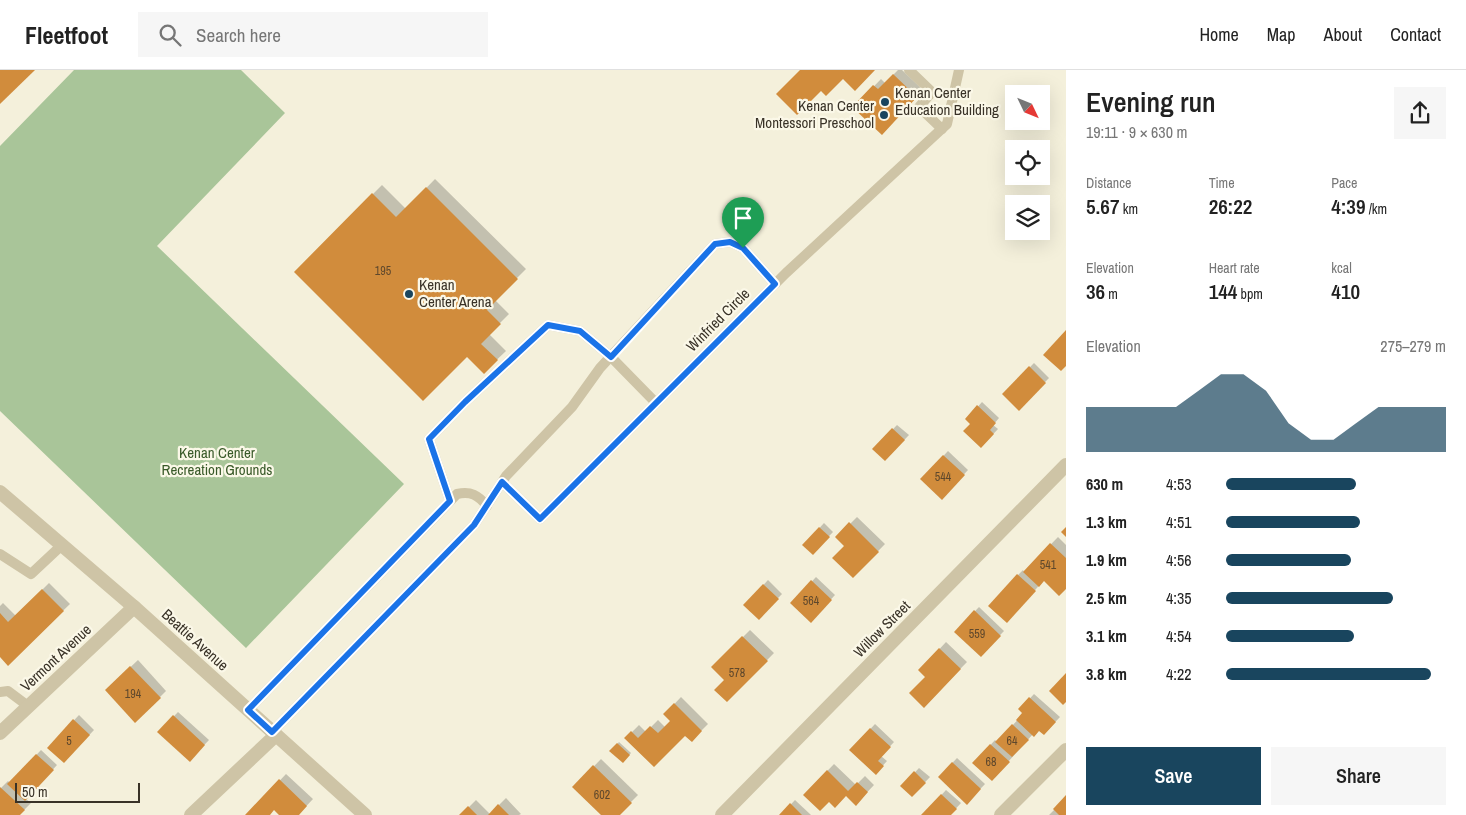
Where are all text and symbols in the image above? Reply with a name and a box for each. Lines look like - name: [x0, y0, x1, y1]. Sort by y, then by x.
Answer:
- search box: [138, 12, 488, 57]
- text: Fleetfoot: [25, 19, 108, 51]
- icon: search: [156, 21, 184, 49]
- text: Search here: [196, 22, 281, 48]
- text: Home: [1199, 22, 1239, 47]
- text: Map: [1267, 22, 1296, 47]
- text: About: [1324, 22, 1362, 47]
- text: Contact: [1390, 22, 1441, 47]
- place label: Kenan Center Education Building: [895, 82, 999, 120]
- text: Evening run: [1086, 83, 1216, 121]
- north arrow: [1005, 85, 1050, 130]
- map controls: [1005, 85, 1050, 240]
- button: share: [1394, 87, 1446, 139]
- place label: Kenan Center Montessori Preschool: [755, 95, 874, 133]
- marker: Kenan Center Education Building: [879, 96, 891, 108]
- marker: Kenan Center Montessori Preschool: [878, 109, 890, 121]
- text: 19:11 · 9 × 630 m: [1086, 121, 1188, 143]
- button: locate: [1005, 140, 1050, 185]
- text: Distance: [1086, 174, 1131, 192]
- text: Time: [1209, 174, 1235, 192]
- text: Pace: [1331, 174, 1358, 192]
- text: 5.67: [1086, 192, 1120, 221]
- text: 26:22: [1209, 192, 1252, 221]
- text: 4:39: [1331, 192, 1365, 221]
- button: layers: [1005, 195, 1050, 240]
- pin: [722, 197, 764, 248]
- text: km: [1120, 200, 1138, 218]
- text: /km: [1365, 200, 1387, 218]
- icon: arrive: [729, 204, 757, 232]
- text: Elevation: [1086, 259, 1134, 277]
- text: Heart rate: [1209, 259, 1260, 277]
- text: kcal: [1331, 259, 1352, 277]
- house number: 195: [375, 263, 392, 279]
- place label: Kenan Center Arena: [419, 274, 492, 312]
- text: 36: [1086, 277, 1105, 306]
- text: 144: [1209, 277, 1237, 306]
- text: 410: [1331, 277, 1360, 306]
- street label: Winfried Circle: [681, 283, 754, 356]
- text: m: [1105, 285, 1118, 303]
- text: bpm: [1237, 285, 1263, 303]
- marker: Kenan Center Arena: [403, 288, 415, 300]
- text: Elevation: [1086, 335, 1141, 357]
- text: 275–279 m: [1380, 335, 1446, 357]
- park label: Kenan Center Recreation Grounds: [162, 442, 272, 480]
- house number: 544: [935, 469, 952, 485]
- text: 630 m: [1086, 473, 1123, 495]
- text: 4:53: [1166, 473, 1192, 495]
- text: 1.3 km: [1086, 511, 1127, 533]
- text: 4:51: [1166, 511, 1192, 533]
- text: 1.9 km: [1086, 549, 1127, 571]
- text: 4:56: [1166, 549, 1192, 571]
- house number: 541: [1040, 557, 1057, 573]
- text: 2.5 km: [1086, 587, 1127, 609]
- text: 4:35: [1166, 587, 1192, 609]
- house number: 564: [803, 593, 820, 609]
- street label: Willow Street: [849, 595, 915, 662]
- street label: Beattie Avenue: [157, 604, 233, 675]
- street label: Vermont Avenue: [16, 619, 96, 696]
- text: 3.1 km: [1086, 625, 1127, 647]
- text: 4:54: [1166, 625, 1192, 647]
- house number: 559: [969, 626, 985, 642]
- text: 3.8 km: [1086, 663, 1127, 685]
- text: 4:22: [1166, 663, 1192, 685]
- house number: 578: [729, 665, 745, 681]
- house number: 194: [125, 686, 142, 702]
- house number: 5: [66, 733, 72, 749]
- house number: 64: [1007, 733, 1018, 749]
- button: Save: [1086, 747, 1261, 805]
- button: Share: [1271, 747, 1446, 805]
- house number: 68: [986, 754, 996, 770]
- scale bar: [15, 780, 140, 803]
- text: 50 m: [22, 783, 48, 801]
- house number: 602: [594, 787, 610, 803]

